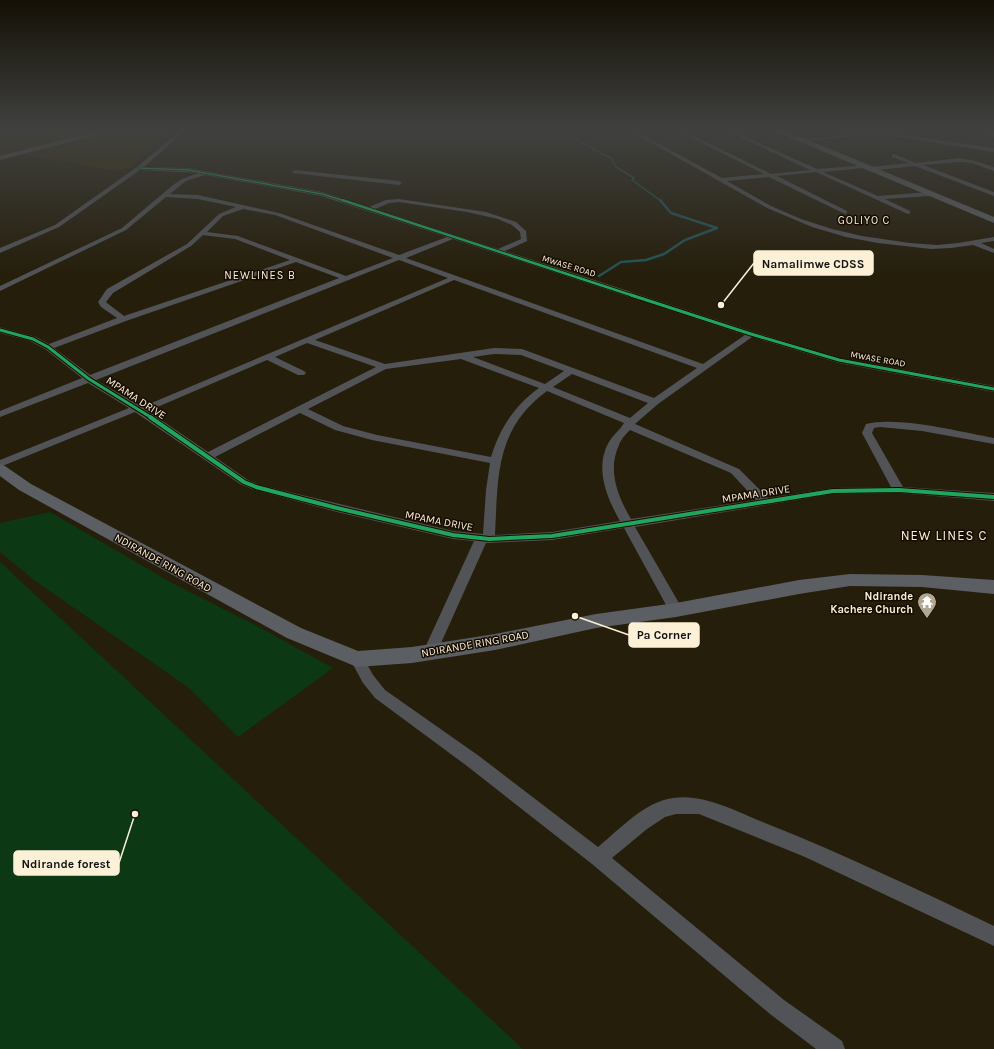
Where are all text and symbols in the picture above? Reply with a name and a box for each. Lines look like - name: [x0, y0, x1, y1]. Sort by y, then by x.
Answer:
- district label: GOLIYO C: [838, 214, 890, 227]
- callout: Namalimwe CDSS: [754, 251, 873, 275]
- street label: MWASE ROAD: [541, 253, 597, 279]
- text: Namalimwe CDSS: [762, 257, 864, 271]
- district label: NEWLINES B: [224, 269, 296, 282]
- street label: MWASE ROAD: [850, 349, 906, 369]
- street label: MPAMA DRIVE: [104, 374, 168, 422]
- street label: MPAMA DRIVE: [721, 482, 791, 506]
- street label: MPAMA DRIVE: [404, 508, 474, 534]
- district label: NEW LINES C: [901, 528, 987, 543]
- street label: NDIRANDE RING ROAD: [112, 531, 214, 595]
- place label: Ndirande Kachere Church: [830, 590, 913, 616]
- temple icon: Ndirande Kachere Church: [916, 591, 938, 619]
- callout: Pa Corner: [629, 623, 699, 647]
- street label: NDIRANDE RING ROAD: [420, 628, 530, 660]
- text: Pa Corner: [637, 628, 692, 642]
- callout: Ndirande forest: [14, 851, 119, 875]
- text: Ndirande forest: [21, 857, 111, 871]

